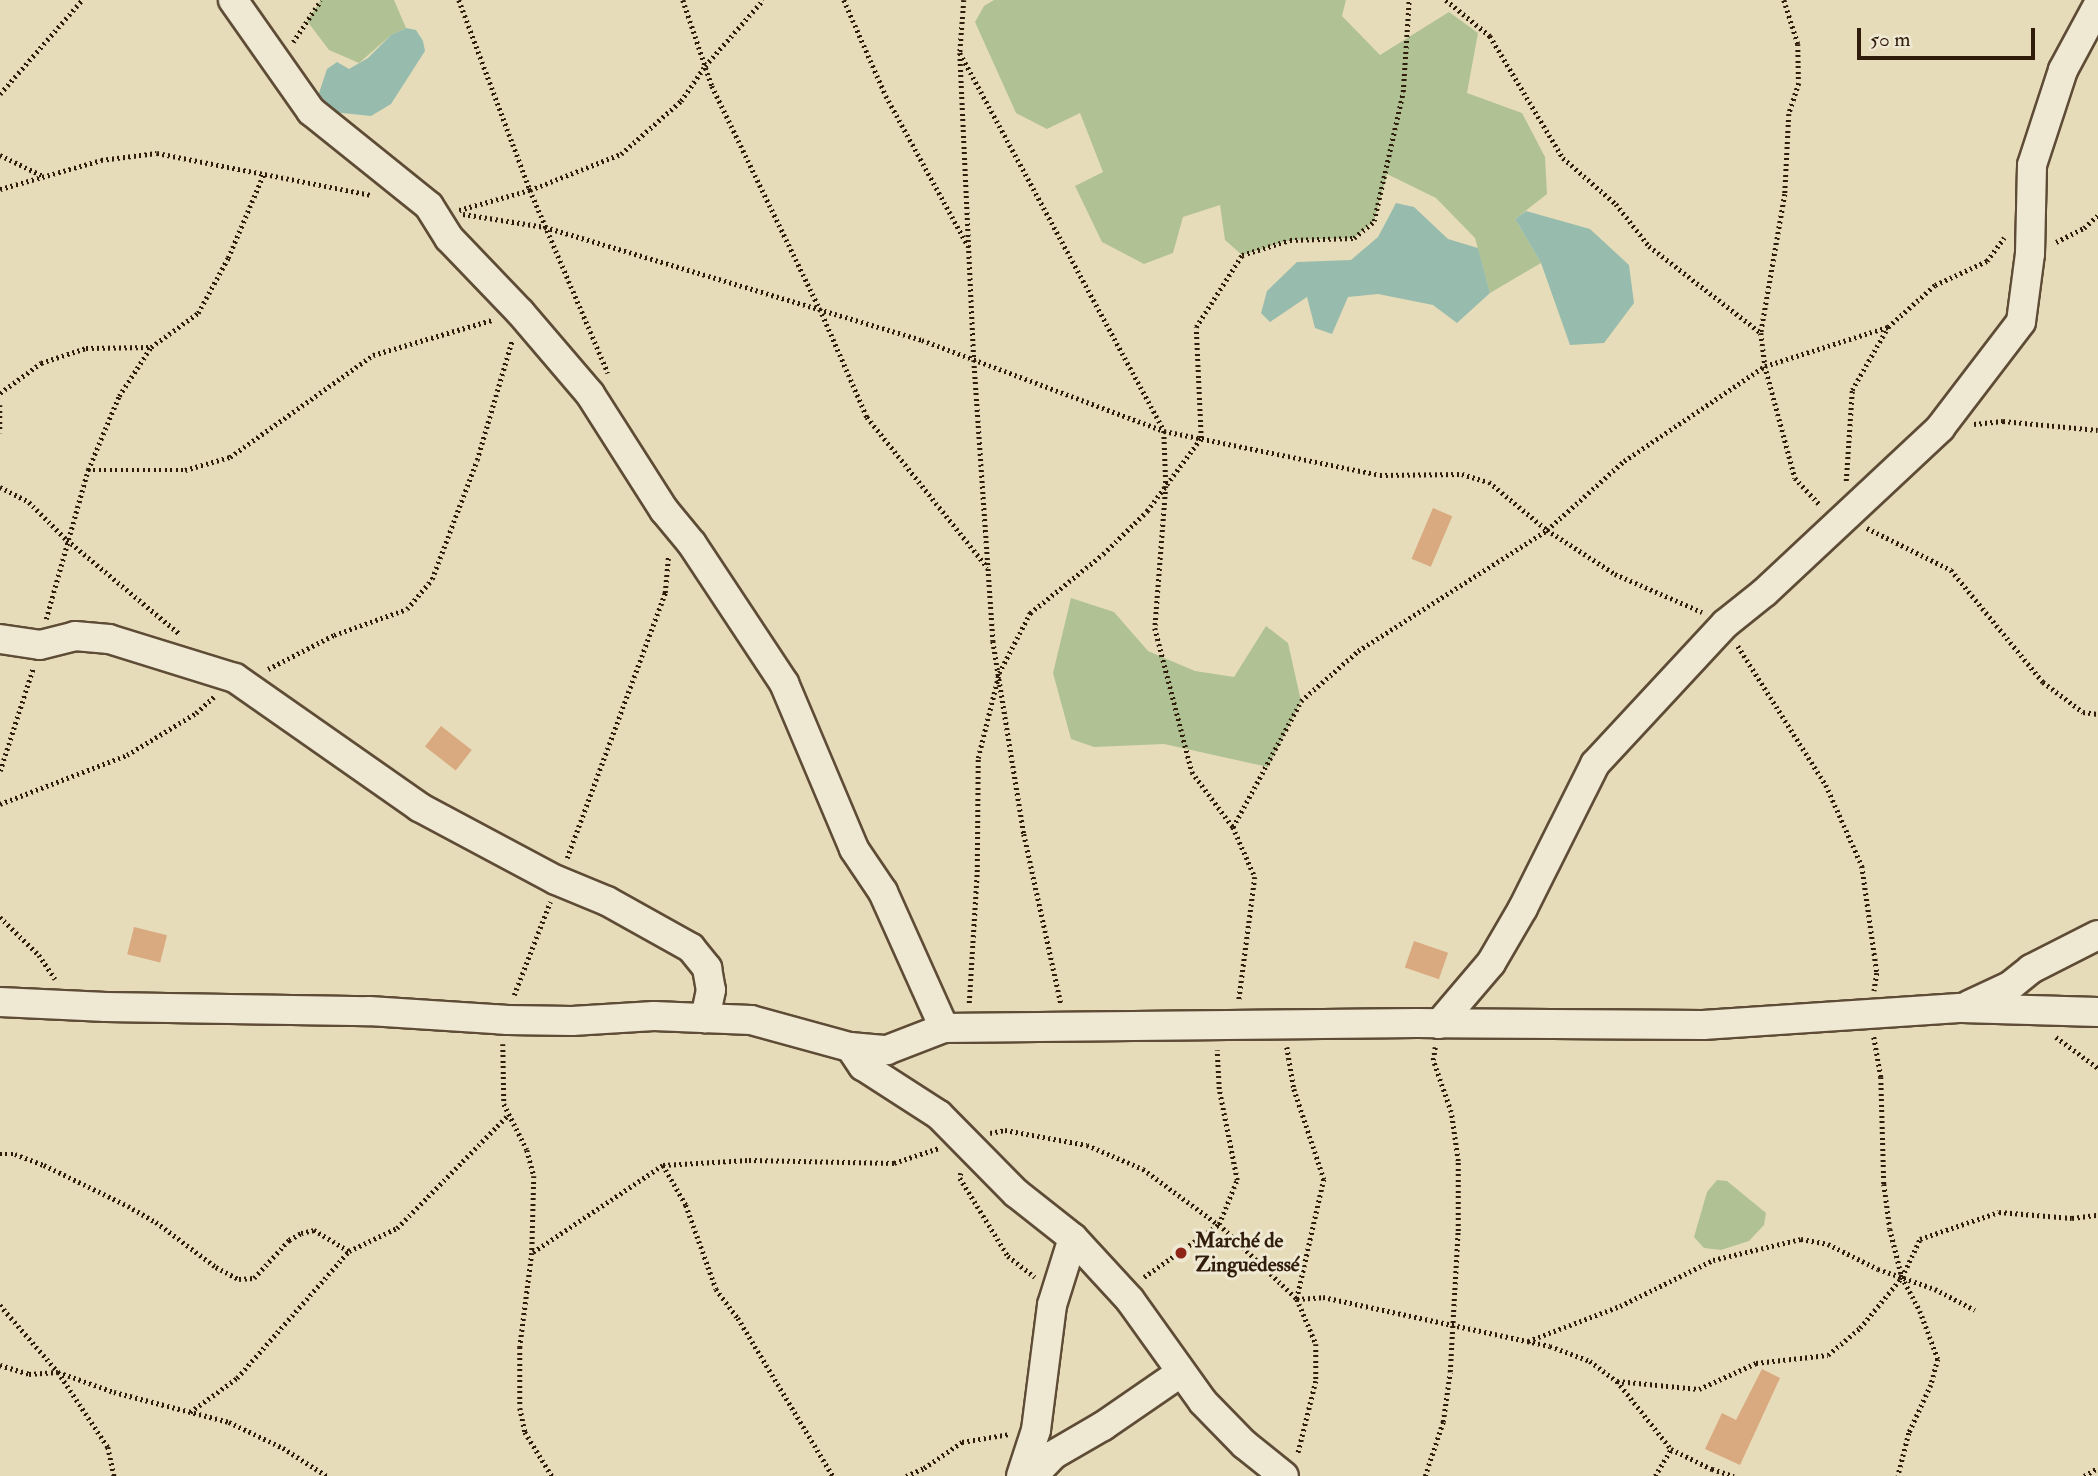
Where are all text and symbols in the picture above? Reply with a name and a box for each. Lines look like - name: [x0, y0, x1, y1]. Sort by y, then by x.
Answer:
- scale bar: [1860, 14, 2038, 58]
- text: 50 m: [1870, 26, 1911, 53]
- place label: Marché de Zinguedessé: [1195, 1228, 1300, 1278]
- marker: Marché de Zinguedessé: [1173, 1245, 1189, 1261]

